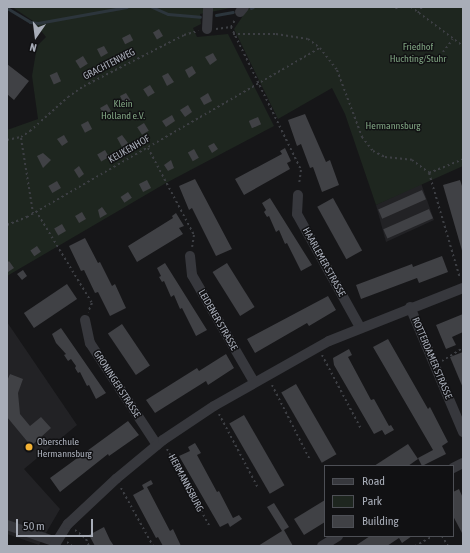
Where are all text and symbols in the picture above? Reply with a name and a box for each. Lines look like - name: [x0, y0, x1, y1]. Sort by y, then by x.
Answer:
- north arrow: [16, 16, 56, 56]
- park label: Friedhof Huchting/Stuhr: [390, 40, 446, 64]
- text: N: [28, 41, 38, 54]
- street label: GRACHTENWEG: [81, 46, 137, 82]
- park label: Klein Holland e.V.: [101, 97, 145, 120]
- park label: Hermannsburg: [366, 120, 420, 132]
- street label: KEUKENHOF: [106, 132, 152, 166]
- street label: HAARLEMER STRASSE: [300, 225, 348, 299]
- street label: LEIDENER STRASSE: [196, 287, 240, 353]
- street label: ROTTERDAMER STRASSE: [409, 315, 455, 401]
- street label: GRONINGER STRASSE: [91, 348, 143, 420]
- place label: Oberschule Hermannsburg: [37, 435, 92, 458]
- marker: Oberschule Hermannsburg: [24, 442, 34, 452]
- street label: HERMANNSBURG: [166, 452, 206, 514]
- legend: [324, 465, 454, 537]
- text: Road: [362, 474, 385, 488]
- text: Park: [362, 494, 382, 508]
- scale bar: [18, 511, 95, 537]
- text: Building: [362, 514, 399, 528]
- text: 50 m: [23, 519, 45, 533]

